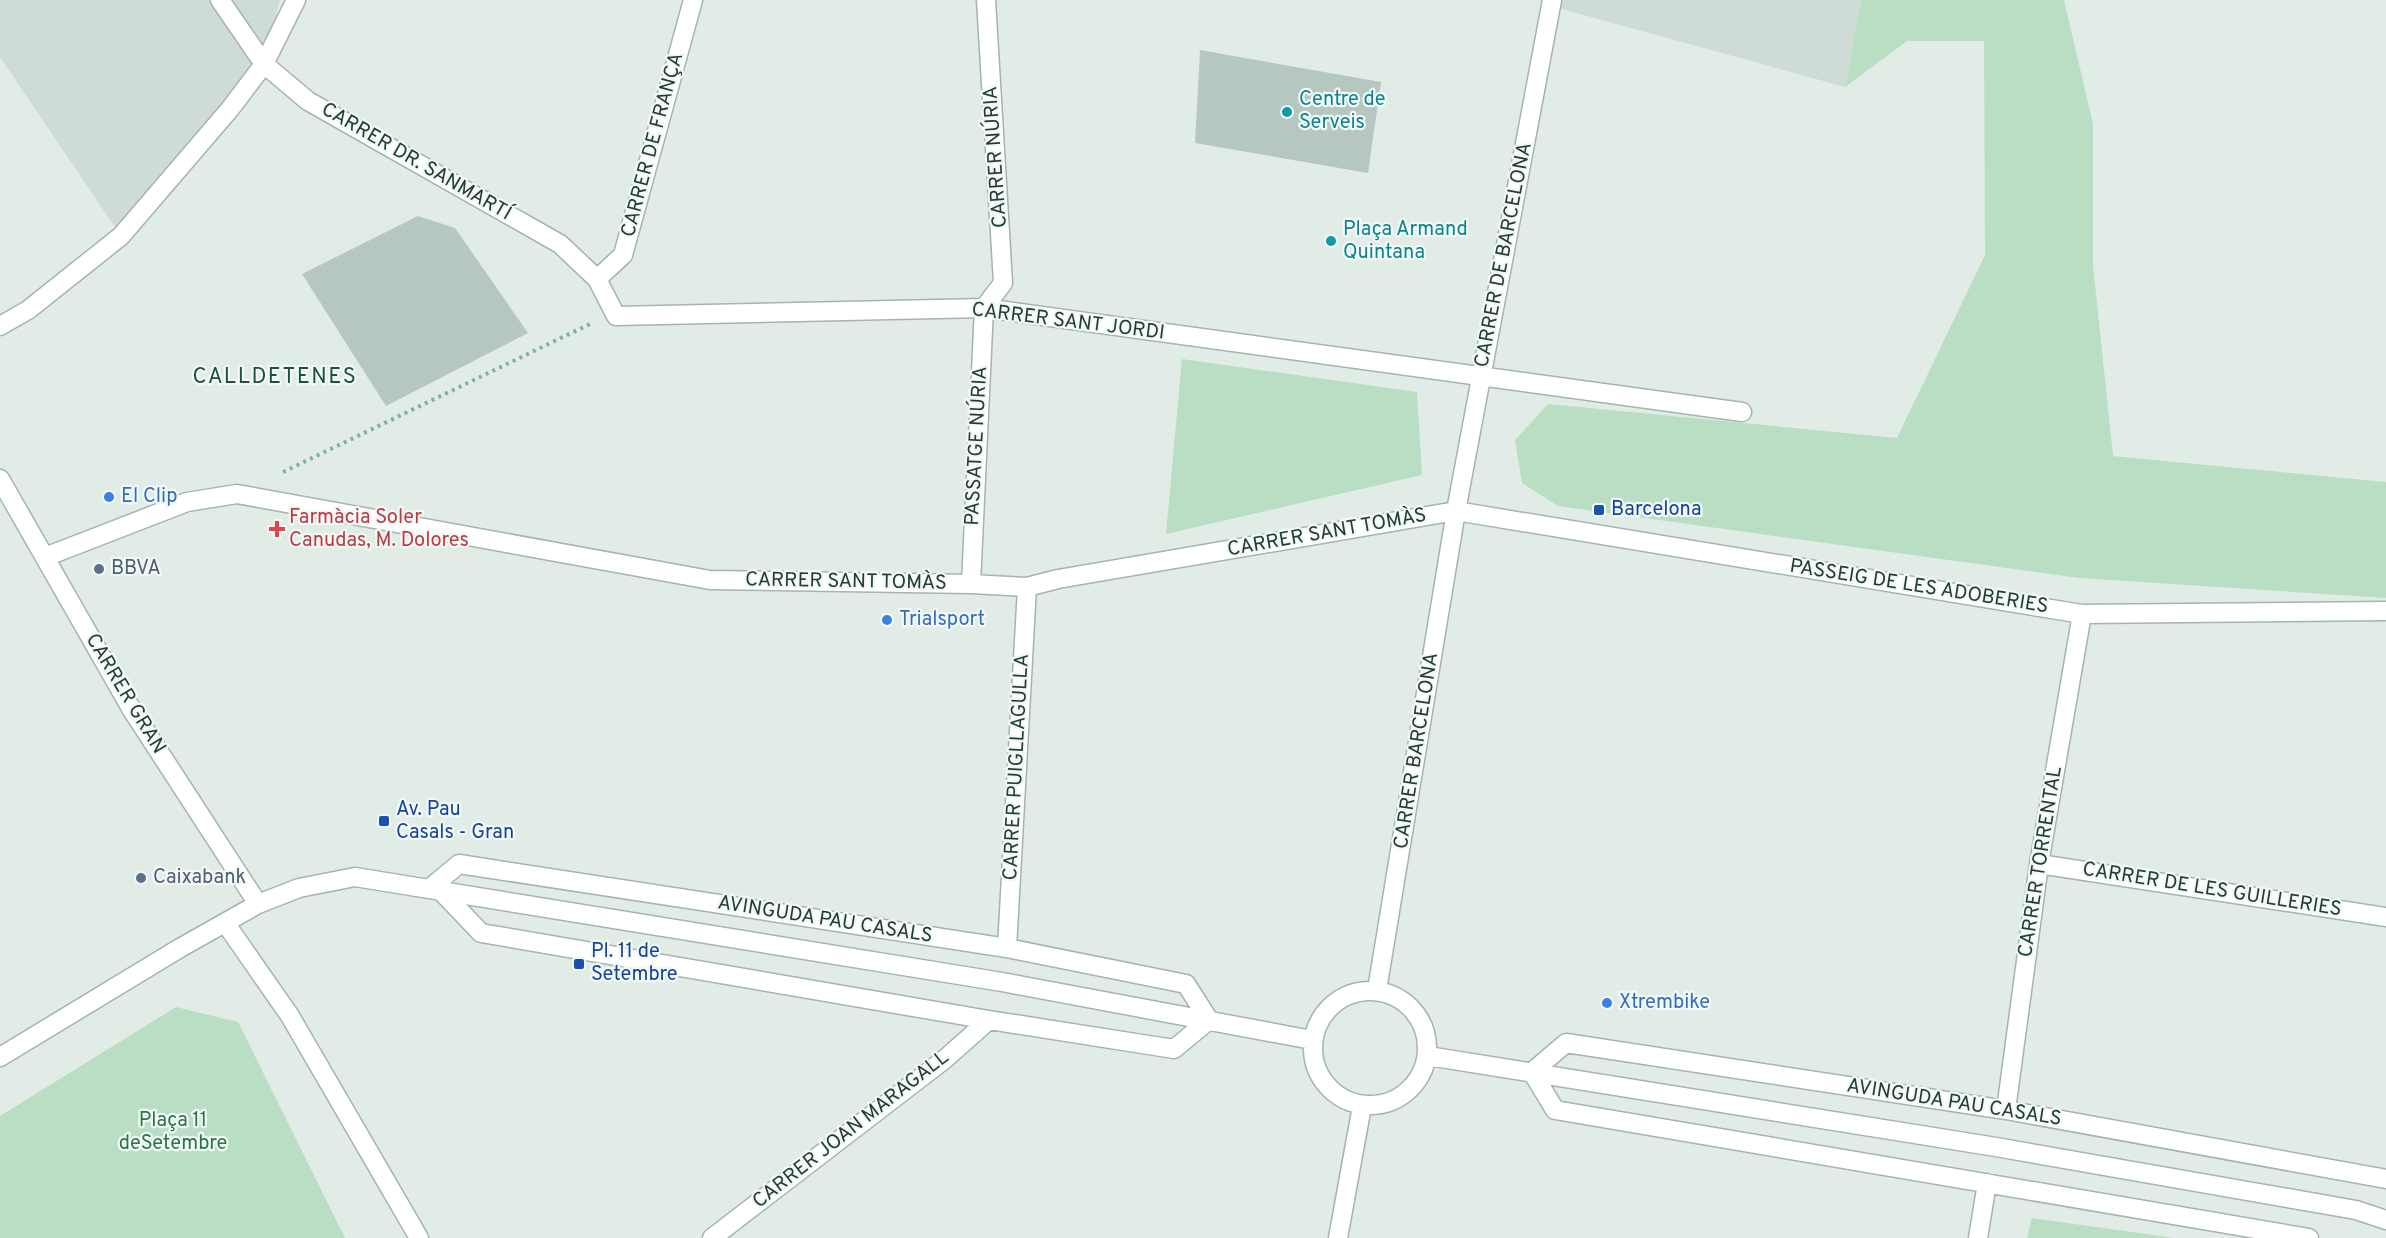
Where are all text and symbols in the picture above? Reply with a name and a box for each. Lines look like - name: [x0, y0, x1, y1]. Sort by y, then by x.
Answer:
- street label: CARRER DE FRANÇA: [616, 50, 690, 240]
- street label: CARRER NÚRIA: [976, 85, 1014, 229]
- place label: Centre de Serveis: [1299, 87, 1385, 136]
- street label: CARRER DR. SANMARTÍ: [316, 95, 519, 228]
- marker: Centre de Serveis: [1280, 105, 1294, 119]
- street label: CARRER DE BARCELONA: [1469, 140, 1539, 370]
- place label: Plaça Armand Quintana: [1343, 217, 1468, 266]
- marker: Plaça Armand Quintana: [1324, 234, 1338, 248]
- street label: CARRER SANT JORDI: [970, 297, 1166, 347]
- district label: CALLDETENES: [193, 364, 357, 391]
- street label: PASSATGE NÚRIA: [958, 365, 994, 526]
- place label: El Clip: [121, 484, 177, 510]
- marker: El Clip: [102, 490, 116, 504]
- place label: Barcelona: [1611, 497, 1701, 523]
- street label: CARRER SANT TOMÀS: [1225, 501, 1429, 563]
- marker: Barcelona: [1592, 503, 1606, 517]
- place label: Farmàcia Soler Canudas, M. Dolores: [289, 505, 469, 554]
- marker: Farmàcia Soler Canudas, M. Dolores: [270, 522, 284, 536]
- street label: PASSEIG DE LES ADOBERIES: [1788, 554, 2050, 620]
- place label: BBVA: [111, 556, 161, 582]
- marker: BBVA: [92, 562, 106, 576]
- street label: CARRER SANT TOMÀS: [745, 565, 947, 597]
- place label: Trialsport: [899, 607, 985, 633]
- marker: Trialsport: [880, 613, 894, 627]
- street label: CARRER GRAN: [79, 629, 171, 759]
- street label: CARRER BARCELONA: [1389, 651, 1445, 851]
- street label: CARRER PUIGLLAGULLA: [998, 653, 1036, 881]
- street label: CARRER TORRENTAL: [2013, 765, 2069, 959]
- place label: Av. Pau Casals - Gran: [396, 797, 514, 846]
- marker: Av. Pau Casals - Gran: [377, 814, 391, 828]
- street label: CARRER DE LES GUILLERIES: [2081, 857, 2343, 923]
- place label: Caixabank: [153, 865, 246, 891]
- marker: Caixabank: [134, 871, 148, 885]
- street label: AVINGUDA PAU CASALS: [716, 890, 934, 950]
- place label: Pl. 11 de Setembre: [591, 939, 678, 988]
- marker: Pl. 11 de Setembre: [572, 957, 586, 971]
- place label: Xtrembike: [1619, 990, 1710, 1016]
- marker: Xtrembike: [1600, 996, 1614, 1010]
- street label: CARRER JOAN MARAGALL: [748, 1045, 954, 1215]
- street label: AVINGUDA PAU CASALS: [1845, 1073, 2063, 1133]
- park label: Plaça 11 deSetembre: [119, 1108, 227, 1157]

